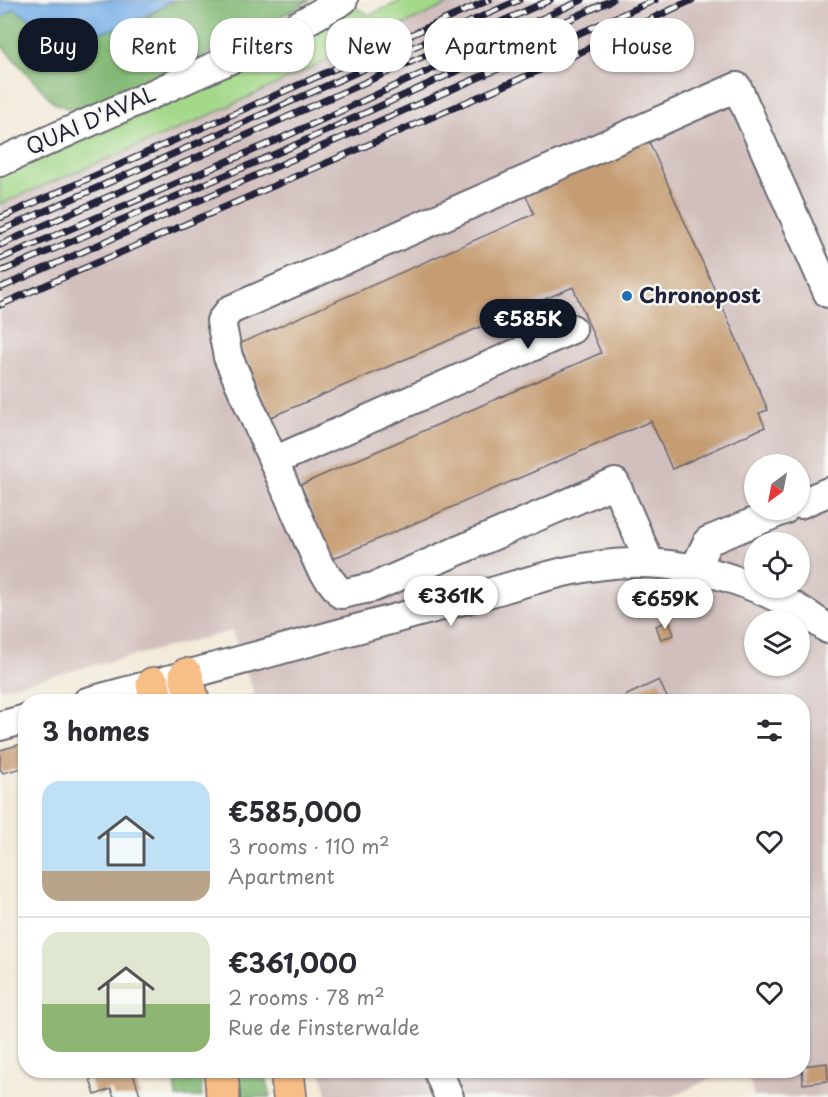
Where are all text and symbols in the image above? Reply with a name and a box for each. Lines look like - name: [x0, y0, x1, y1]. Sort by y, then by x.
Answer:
- chip: Buy: [18, 18, 98, 72]
- chip: Rent: [110, 18, 198, 72]
- chip: Filters: [210, 18, 314, 72]
- chip: New: [326, 18, 412, 72]
- chip: Apartment: [424, 18, 578, 72]
- chip: House: [590, 18, 694, 72]
- street label: QUAI D'AVAL: [20, 76, 160, 162]
- place label: Chronopost: [639, 278, 761, 310]
- marker: Chronopost: [620, 289, 634, 303]
- pin: €585K: [486, 299, 570, 350]
- text: €585K: [494, 303, 562, 333]
- north arrow: [744, 454, 810, 520]
- map controls: [744, 454, 810, 676]
- button: locate: [744, 532, 810, 598]
- pin: €361K: [409, 576, 493, 627]
- pin: €659K: [623, 579, 707, 630]
- text: €361K: [418, 580, 484, 610]
- text: €659K: [631, 583, 699, 613]
- button: layers: [744, 610, 810, 676]
- text: 3 homes: [42, 711, 149, 750]
- icon: filters: [753, 714, 786, 747]
- text: €585,000: [228, 792, 361, 831]
- icon: home: [90, 805, 162, 877]
- icon: heart: [753, 825, 786, 858]
- text: 3 rooms · 110 m²: [228, 831, 390, 861]
- text: Apartment: [228, 861, 335, 891]
- text: €361,000: [228, 943, 357, 982]
- icon: home: [90, 956, 162, 1028]
- icon: heart: [753, 976, 786, 1009]
- text: 2 rooms · 78 m²: [228, 982, 385, 1012]
- text: Rue de Finsterwalde: [228, 1012, 420, 1042]

